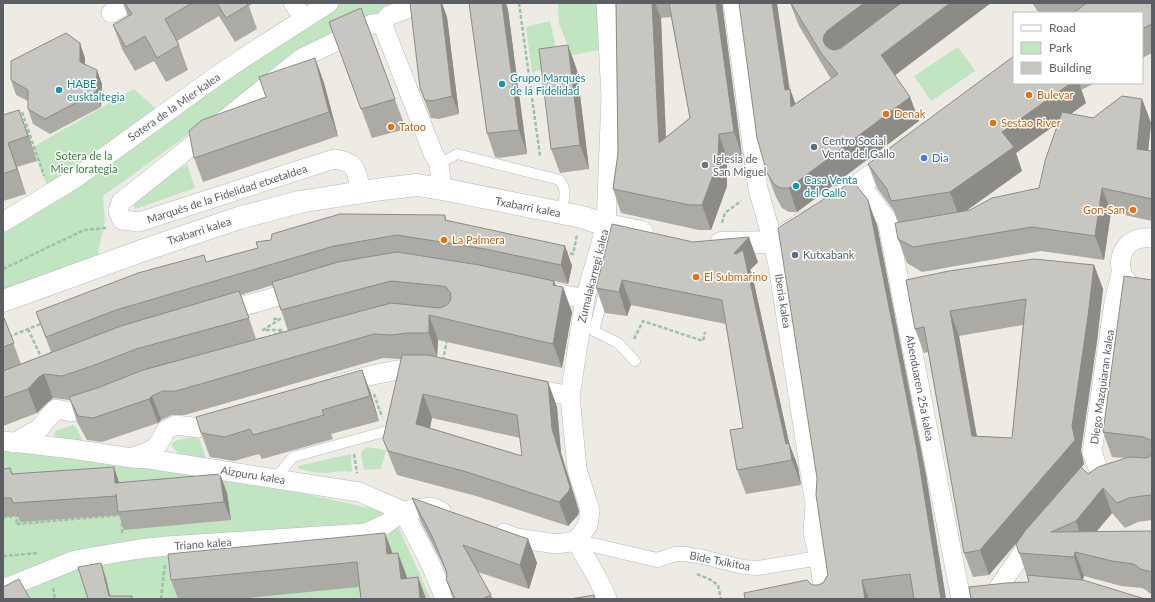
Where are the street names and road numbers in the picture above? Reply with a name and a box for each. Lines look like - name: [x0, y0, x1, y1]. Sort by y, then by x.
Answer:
- street label: Sotera de la Mier kalea: [125, 70, 222, 143]
- street label: Marqués de la Fidelidad etxetaldea: [145, 161, 308, 226]
- street label: Txabarri kalea: [494, 194, 562, 219]
- street label: Txabarri kalea: [165, 214, 232, 247]
- street label: Zumalakarregi kalea: [575, 228, 610, 324]
- street label: Iberia kalea: [773, 273, 794, 329]
- street label: Diego Mazquiaran kalea: [1087, 329, 1116, 445]
- street label: Abenduaren 25a kalea: [904, 334, 937, 442]
- street label: Aizpuru kalea: [220, 463, 286, 486]
- street label: Triano kalea: [174, 535, 232, 552]
- street label: Bide Txikitoa: [689, 548, 752, 573]

